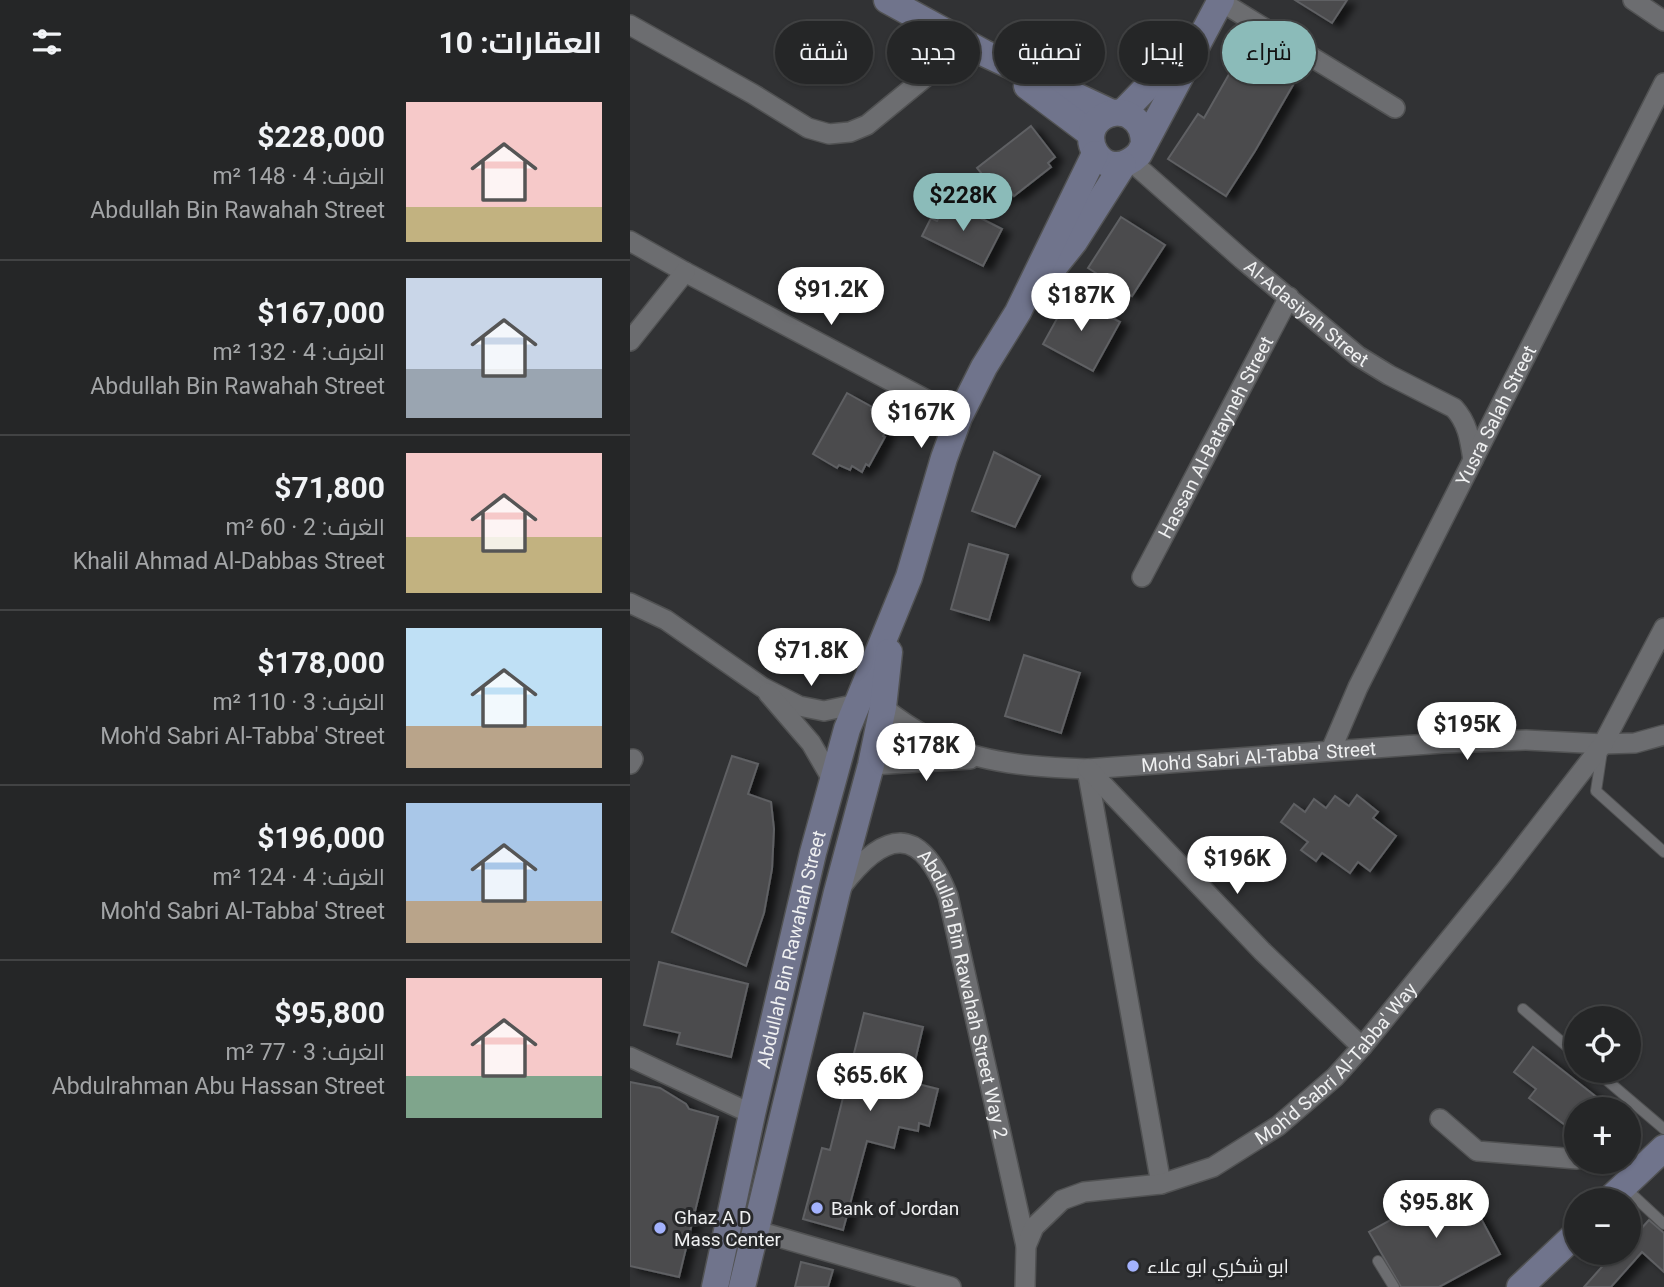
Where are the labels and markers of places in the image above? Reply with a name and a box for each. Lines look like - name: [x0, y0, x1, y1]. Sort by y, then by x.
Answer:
- pin: $228K: [914, 174, 1012, 233]
- pin: $91.2K: [774, 268, 888, 327]
- pin: $187K: [1032, 274, 1130, 333]
- pin: $167K: [872, 391, 970, 450]
- pin: $71.8K: [754, 628, 868, 688]
- pin: $195K: [1418, 702, 1516, 762]
- pin: $178K: [877, 724, 975, 783]
- pin: $196K: [1188, 836, 1286, 896]
- pin: $65.6K: [813, 1054, 927, 1113]
- pin: $95.8K: [1379, 1180, 1493, 1240]
- place label: Bank of Jordan: [831, 1197, 959, 1220]
- marker: Bank of Jordan: [809, 1200, 825, 1216]
- place label: Ghaz A D Mass Center: [674, 1206, 781, 1251]
- marker: Ghaz A D Mass Center: [652, 1220, 668, 1236]
- place label: ابو شكري ابو علاء: [1147, 1255, 1289, 1281]
- marker: ابو شكري ابو علاء: [1125, 1258, 1141, 1274]

